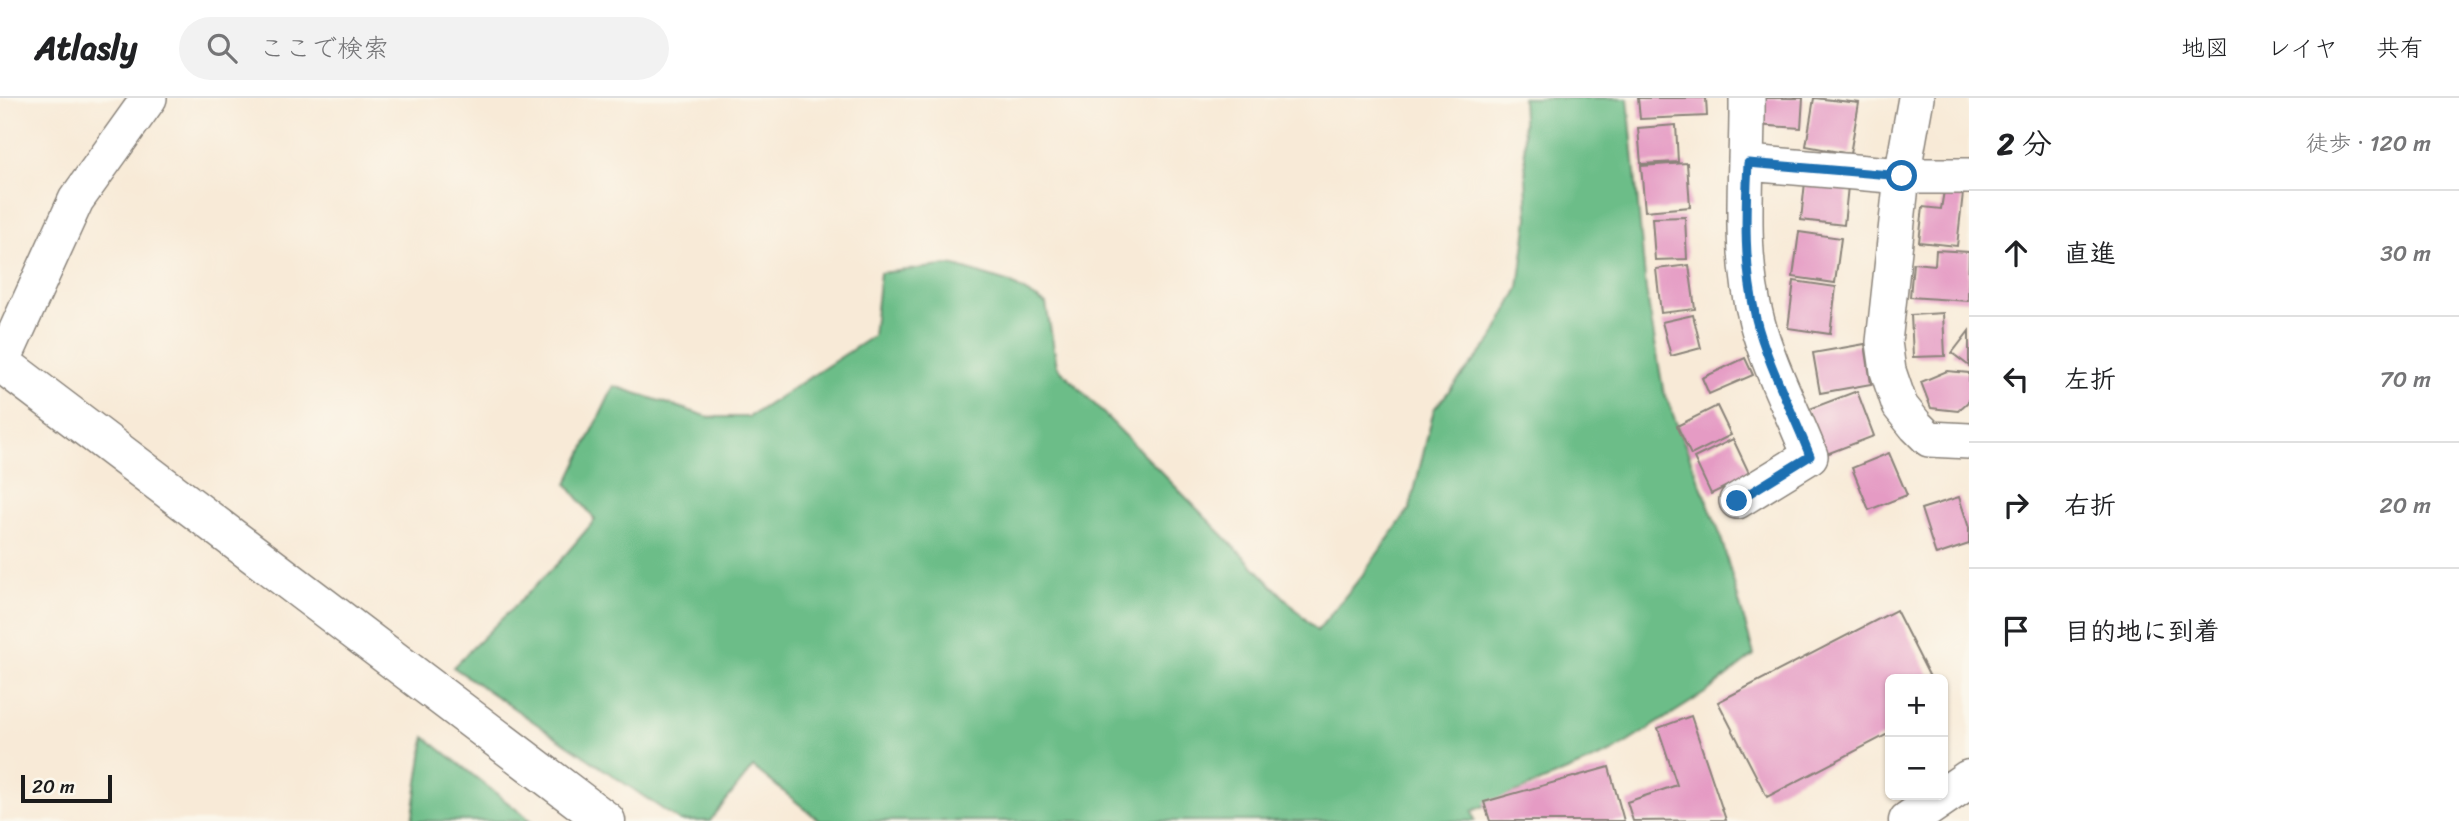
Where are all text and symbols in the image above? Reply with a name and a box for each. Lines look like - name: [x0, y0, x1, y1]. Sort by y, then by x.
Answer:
- search box: [179, 17, 669, 80]
- text: Atlasly: [35, 19, 137, 77]
- text: ここで検索: [259, 25, 389, 71]
- text: 地図: [2181, 27, 2229, 69]
- text: レイヤ: [2267, 27, 2338, 69]
- text: 共有: [2376, 27, 2424, 69]
- icon: search: [203, 29, 241, 67]
- text: 2 分: [1997, 117, 2052, 171]
- text: 徒歩 · 120 m: [2306, 123, 2431, 164]
- route start: [1886, 160, 1917, 191]
- text: 直進: [2064, 230, 2116, 276]
- text: 30 m: [2380, 233, 2431, 274]
- icon: ahead: [1997, 234, 2035, 272]
- text: 左折: [2064, 356, 2116, 402]
- text: 70 m: [2380, 359, 2431, 400]
- icon: left: [1997, 360, 2035, 398]
- text: 右折: [2064, 482, 2116, 528]
- route end: [1721, 485, 1752, 516]
- text: 20 m: [2380, 485, 2431, 526]
- icon: right: [1997, 486, 2035, 524]
- text: 目的地に到着: [2064, 608, 2220, 654]
- icon: arrive: [1997, 612, 2035, 650]
- map controls: [1885, 674, 1948, 800]
- button: +: [1885, 674, 1948, 737]
- button: −: [1885, 737, 1948, 800]
- text: 20 m: [32, 770, 75, 803]
- scale bar: [21, 772, 112, 804]

